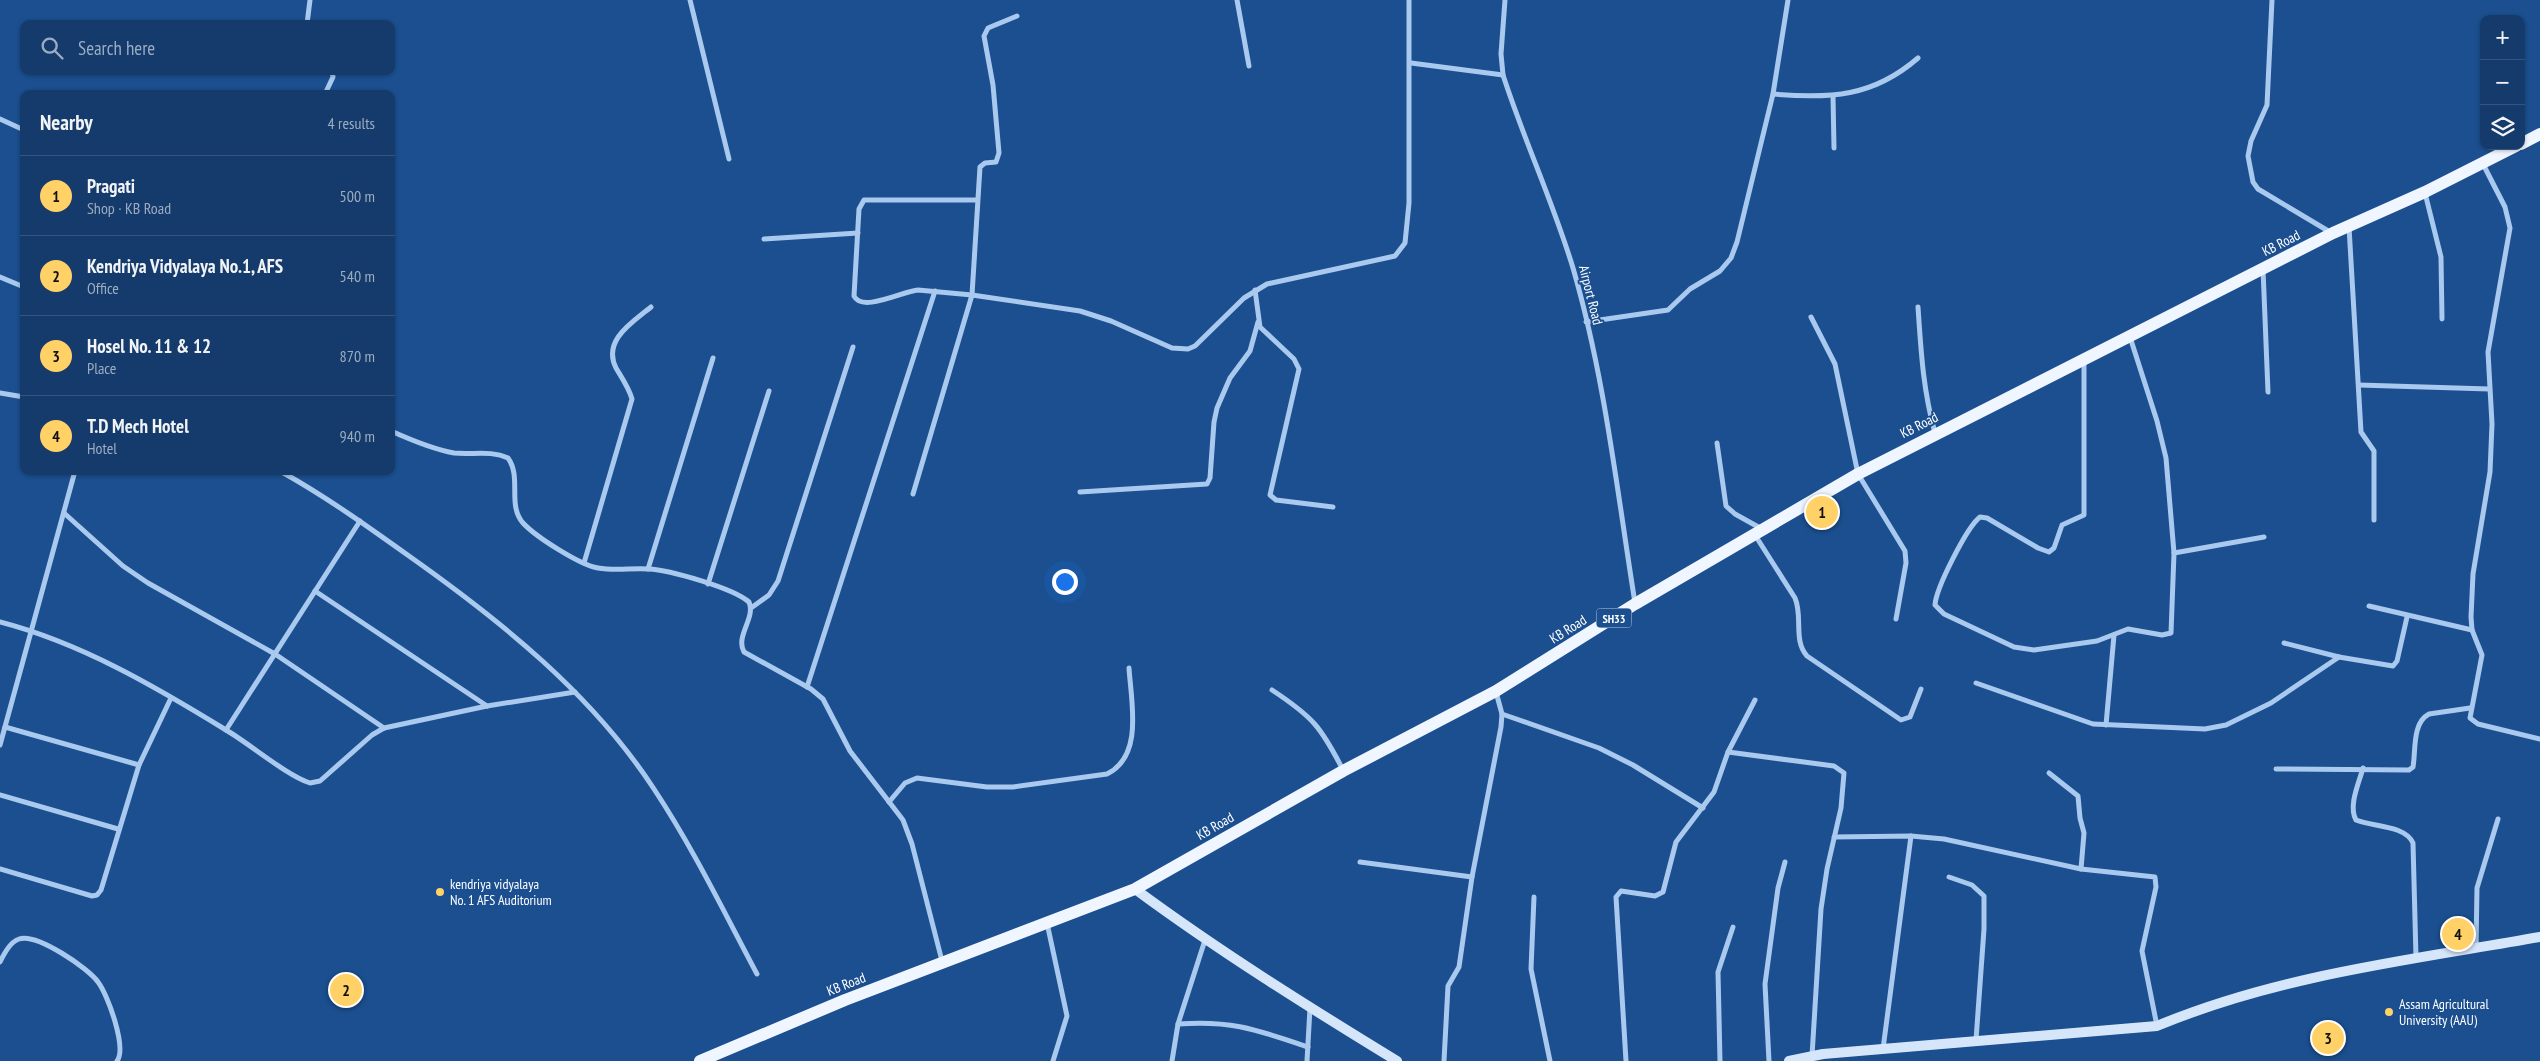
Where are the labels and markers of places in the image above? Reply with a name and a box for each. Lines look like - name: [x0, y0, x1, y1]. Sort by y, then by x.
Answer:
- pin: 1: [1806, 493, 1838, 531]
- place label: kendriya vidyalaya No. 1 AFS Auditorium: [450, 875, 552, 909]
- marker: kendriya vidyalaya No. 1 AFS Auditorium: [434, 886, 446, 898]
- pin: 4: [2442, 915, 2474, 953]
- pin: 2: [330, 971, 362, 1009]
- place label: Assam Agricultural University (AAU): [2399, 995, 2489, 1029]
- marker: Assam Agricultural University (AAU): [2383, 1006, 2395, 1018]
- pin: 3: [2312, 1019, 2344, 1057]

